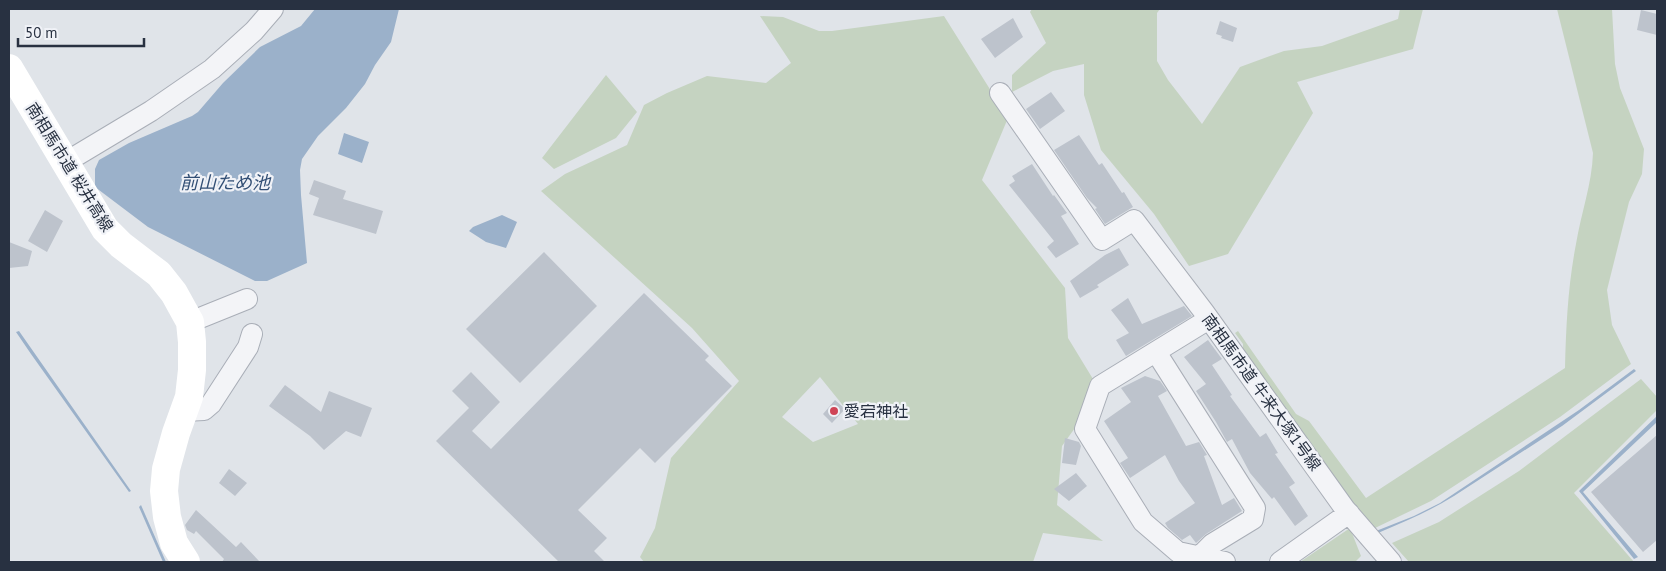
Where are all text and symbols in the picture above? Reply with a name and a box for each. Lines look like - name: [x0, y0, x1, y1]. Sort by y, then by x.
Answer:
- scale bar: [18, 15, 144, 47]
- text: 50 m: [25, 23, 58, 42]
- street label: 南相馬市道 桜井高線: [22, 99, 118, 235]
- water label: 前山ため池: [180, 171, 272, 194]
- street label: 南相馬市道 牛来大塚1号線: [1198, 310, 1326, 474]
- place label: 愛宕神社: [844, 401, 908, 421]
- marker: 愛宕神社: [828, 405, 840, 417]

